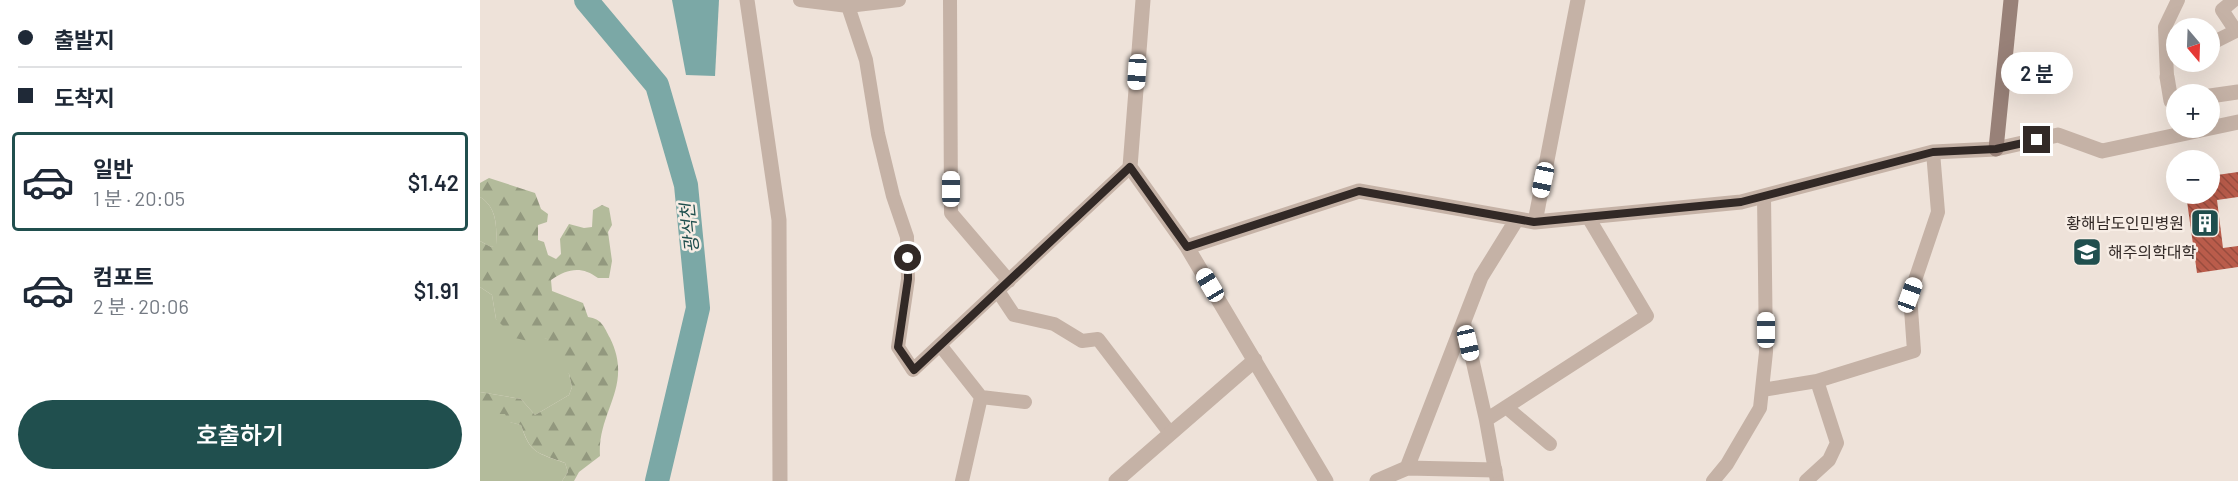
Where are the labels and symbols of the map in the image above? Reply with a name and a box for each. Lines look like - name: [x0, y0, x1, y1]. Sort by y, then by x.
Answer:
- north arrow: [2166, 18, 2220, 72]
- car: [1127, 53, 1147, 91]
- callout: 2 분: [2001, 53, 2073, 95]
- route end: [2023, 126, 2050, 153]
- car: [1530, 161, 1556, 199]
- car: [942, 171, 960, 207]
- water label: 광석천: [675, 200, 703, 254]
- building icon: 황해남도인민병원: [2189, 207, 2221, 239]
- place label: 황해남도인민병원: [2066, 213, 2184, 232]
- school or university icon: 해주의학대학: [2071, 236, 2103, 268]
- place label: 해주의학대학: [2108, 242, 2197, 261]
- route start: [894, 244, 921, 271]
- car: [1193, 265, 1227, 305]
- car: [1895, 275, 1925, 315]
- car: [1757, 312, 1775, 348]
- car: [1455, 323, 1481, 363]

